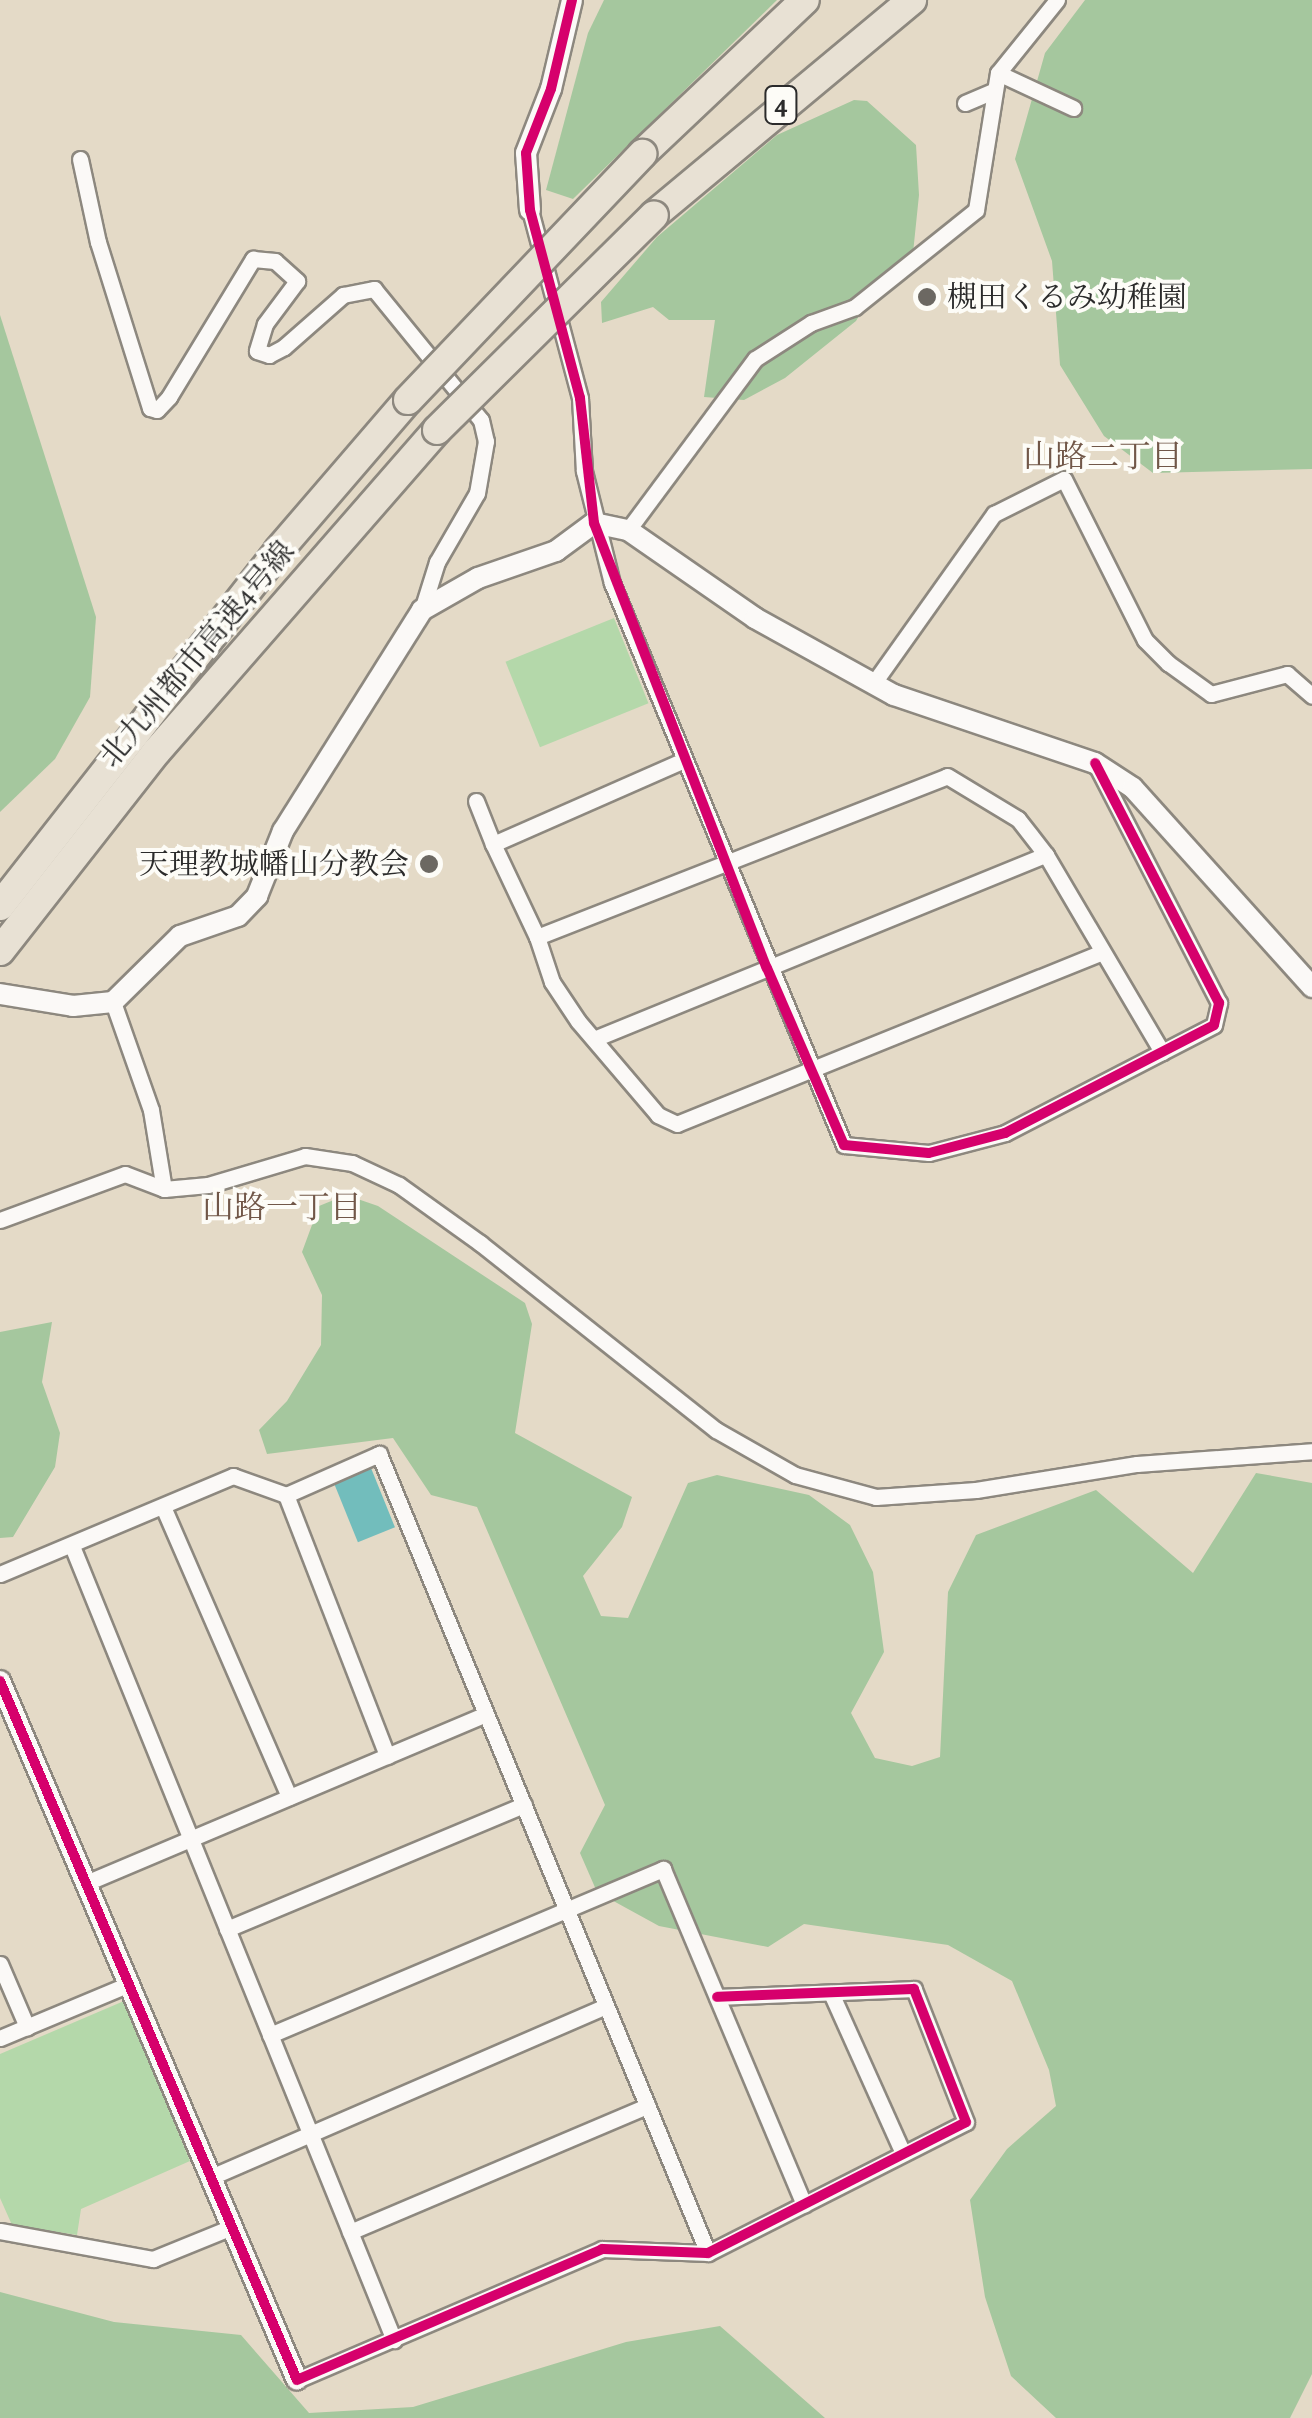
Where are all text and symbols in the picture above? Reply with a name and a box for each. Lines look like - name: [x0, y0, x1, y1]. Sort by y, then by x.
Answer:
- road number: 4: [764, 82, 798, 128]
- place label: 槻田くるみ幼稚園: [947, 279, 1187, 315]
- marker: 槻田くるみ幼稚園: [916, 286, 938, 308]
- district label: 山路二丁目: [1023, 437, 1183, 475]
- street label: 北九州都市高速4号線: [92, 534, 302, 774]
- place label: 天理教城幡山分教会: [139, 846, 409, 882]
- marker: 天理教城幡山分教会: [418, 853, 440, 875]
- district label: 山路一丁目: [202, 1188, 362, 1226]

